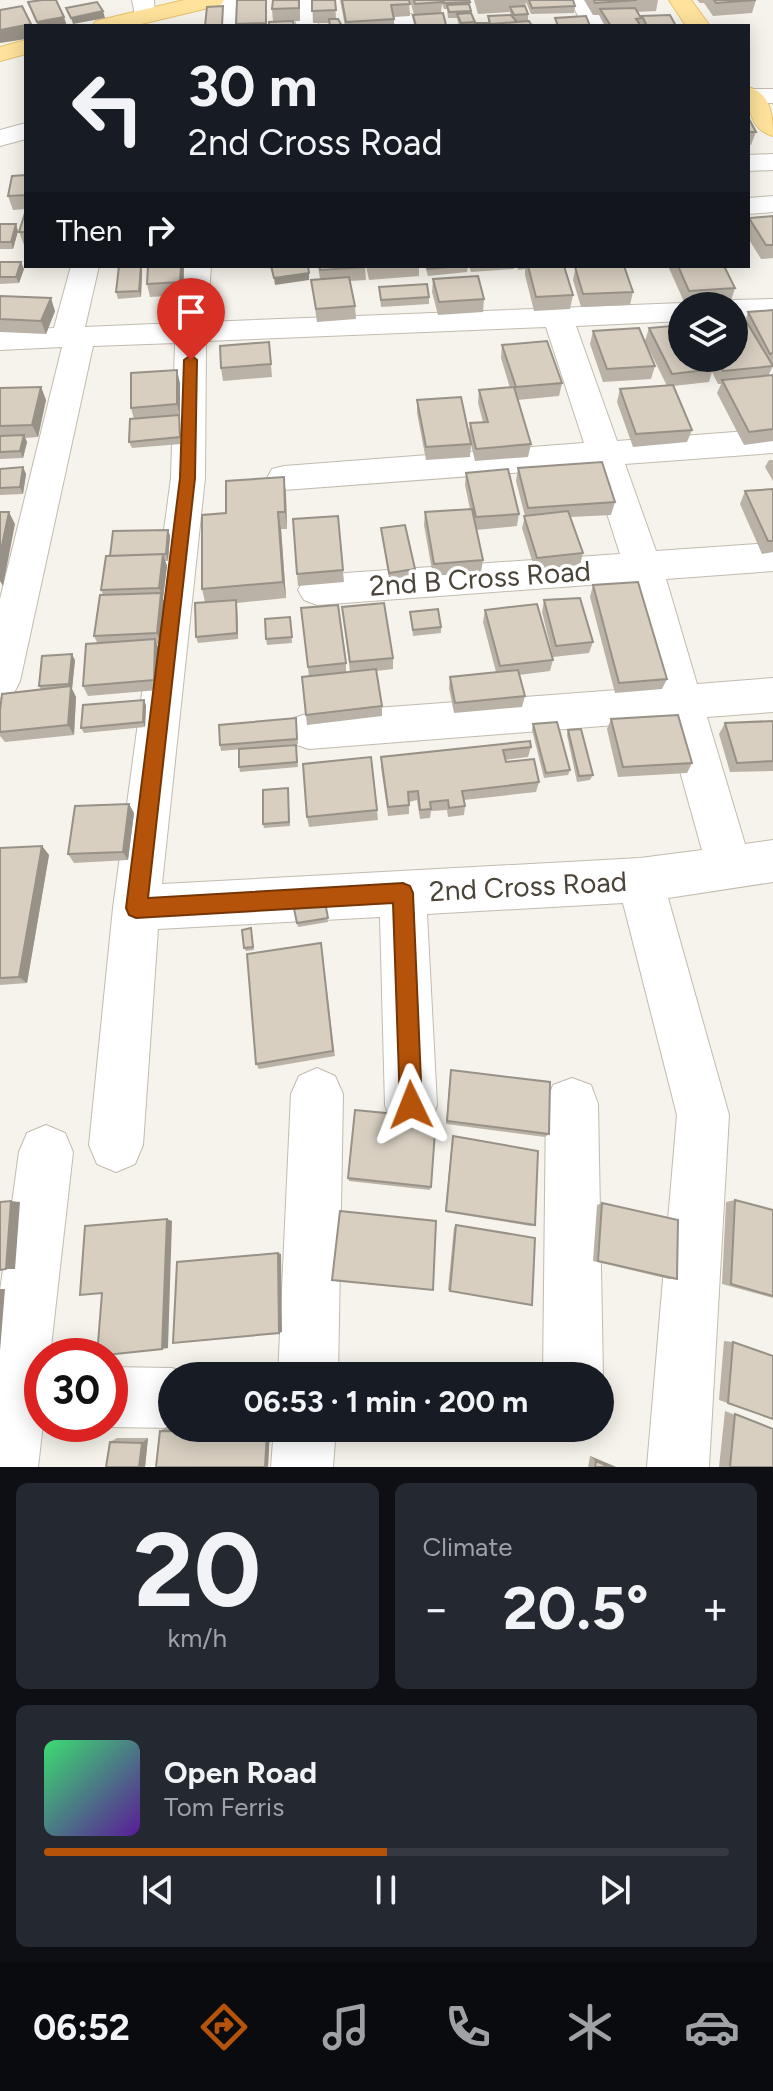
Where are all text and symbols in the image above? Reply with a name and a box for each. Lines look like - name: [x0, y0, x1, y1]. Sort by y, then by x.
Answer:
- text: 30 m: [188, 53, 318, 120]
- icon: left: [56, 56, 160, 160]
- text: 2nd Cross Road: [188, 121, 443, 164]
- icon: right: [138, 208, 182, 252]
- text: Then: [56, 212, 122, 249]
- pin: [157, 278, 225, 360]
- icon: arrive: [169, 290, 213, 334]
- map controls: [668, 292, 748, 372]
- button: layers: [668, 292, 748, 372]
- street label: 2nd B Cross Road: [368, 553, 592, 603]
- street label: 2nd Cross Road: [428, 864, 628, 908]
- position arrow: [369, 1063, 453, 1147]
- speed limit sign: 30: [24, 1338, 128, 1442]
- text: 06:53 · 1 min · 200 m: [244, 1383, 528, 1420]
- text: 20: [133, 1507, 261, 1632]
- text: Climate: [423, 1531, 512, 1563]
- text: 20.5°: [503, 1572, 649, 1644]
- text: −: [423, 1582, 450, 1635]
- text: +: [702, 1582, 729, 1635]
- text: km/h: [168, 1622, 227, 1654]
- text: Open Road: [164, 1754, 317, 1791]
- text: Tom Ferris: [164, 1791, 284, 1823]
- icon: previous: [136, 1868, 180, 1912]
- icon: pause: [364, 1868, 408, 1912]
- icon: next: [593, 1868, 637, 1912]
- icon: directions: [196, 1999, 252, 2055]
- icon: music: [318, 1999, 374, 2055]
- icon: phone: [440, 1999, 496, 2055]
- icon: climate: [562, 1999, 618, 2055]
- icon: car: [684, 1999, 740, 2055]
- text: 06:52: [33, 2006, 130, 2049]

